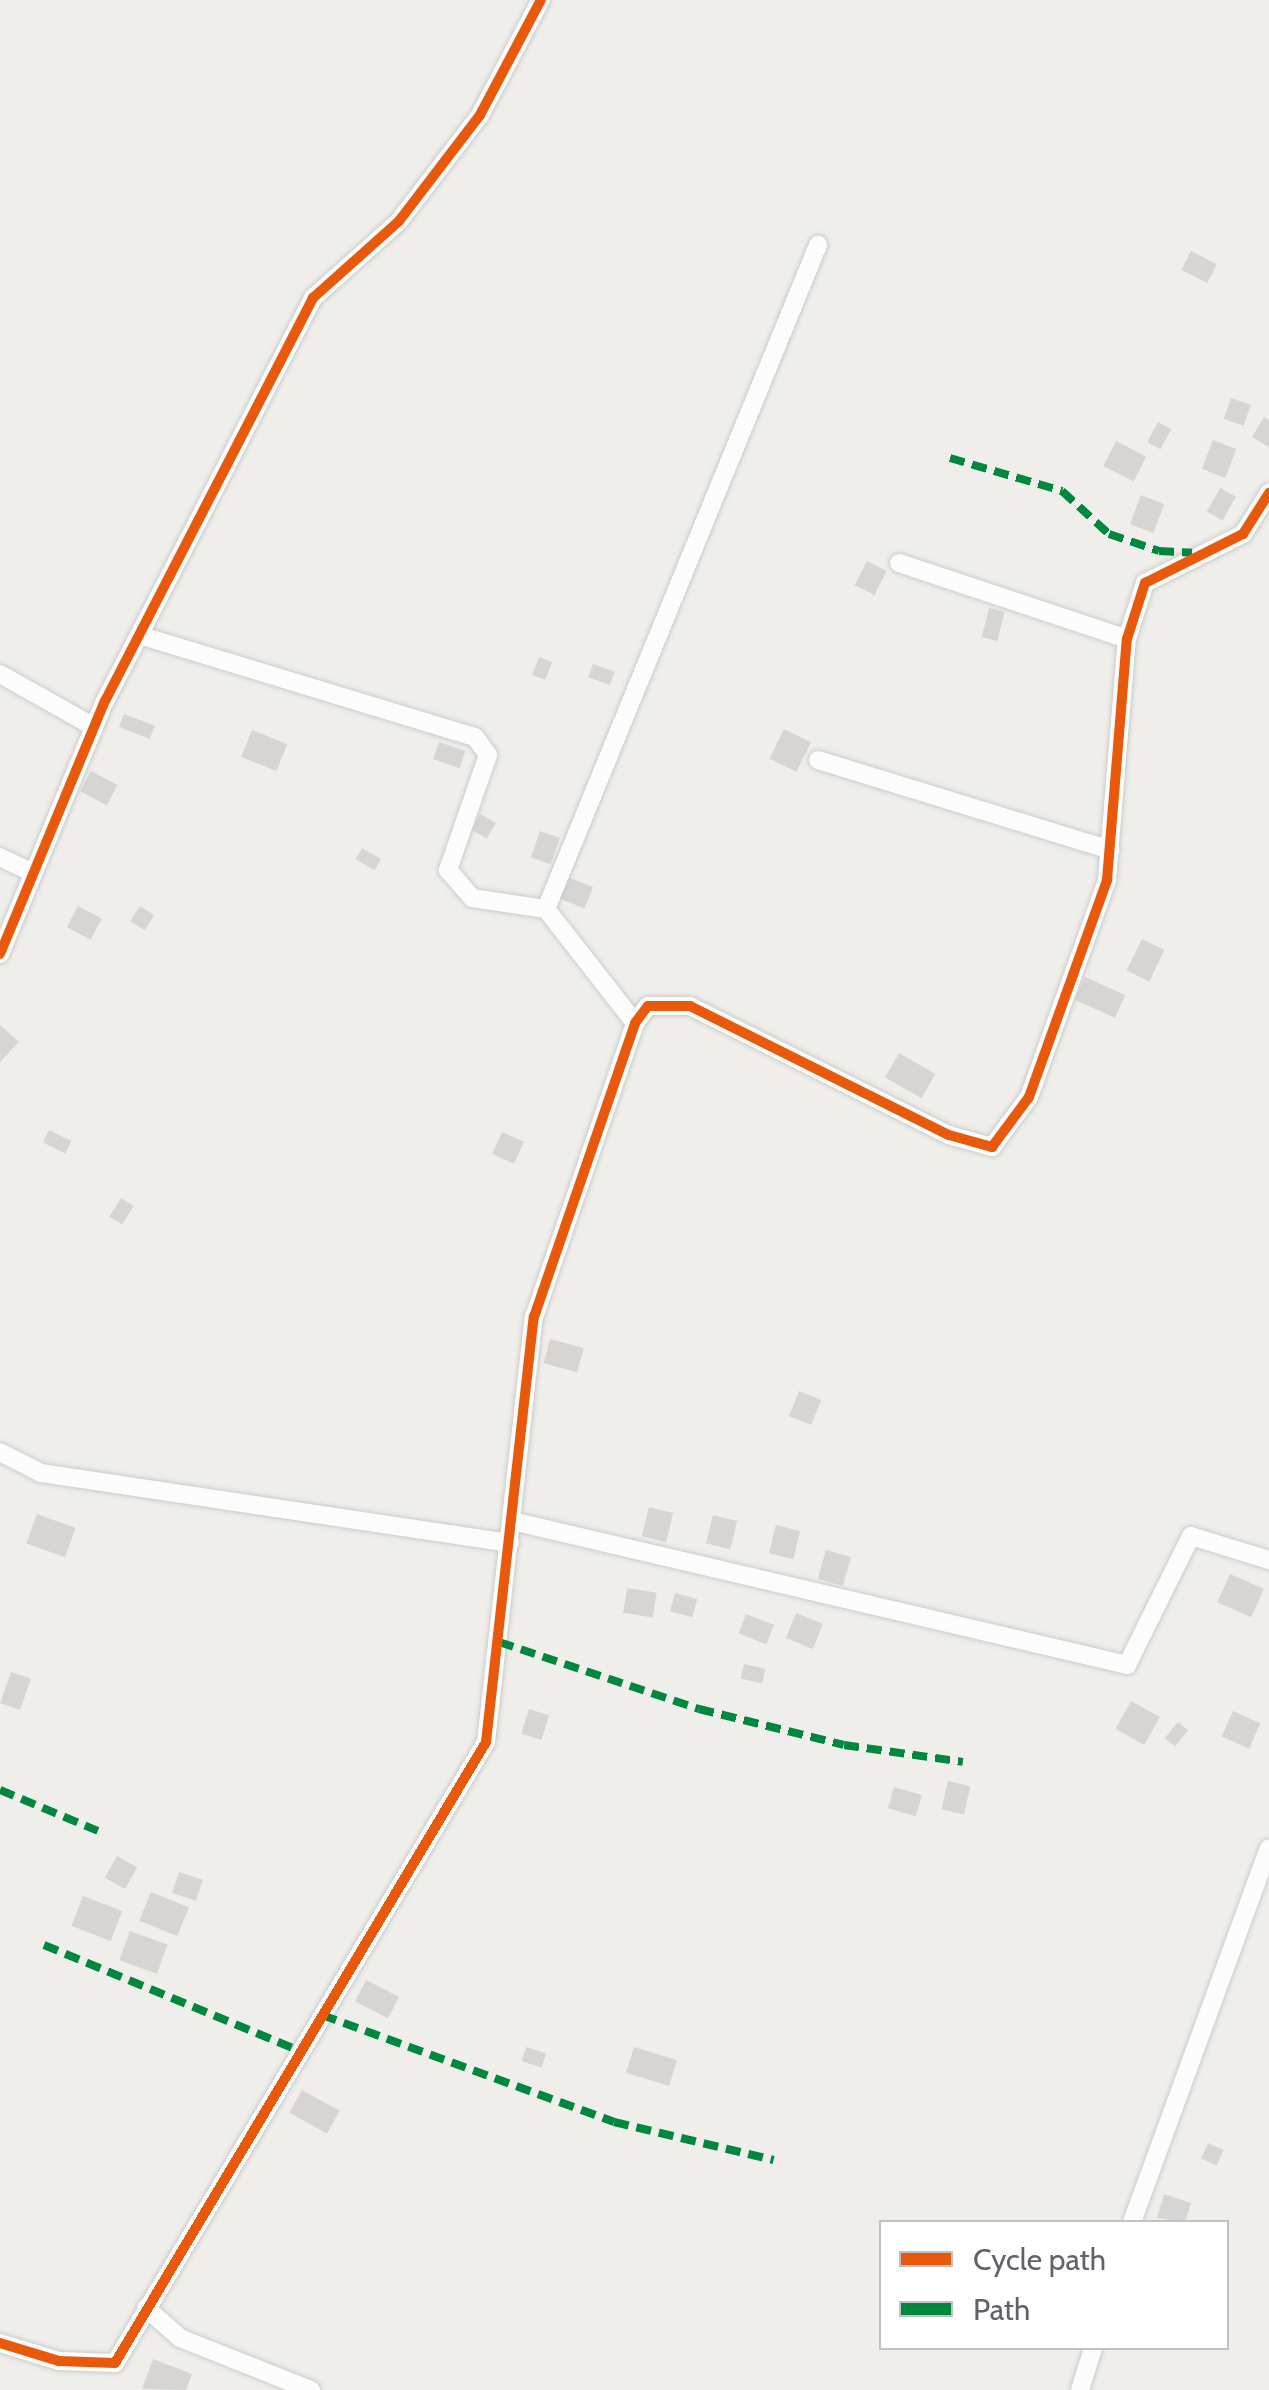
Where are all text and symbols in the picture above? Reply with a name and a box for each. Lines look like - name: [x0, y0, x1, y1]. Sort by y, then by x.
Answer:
- legend: [879, 2220, 1229, 2350]
- text: Cycle path: [973, 2241, 1106, 2278]
- text: Path: [973, 2291, 1030, 2328]

